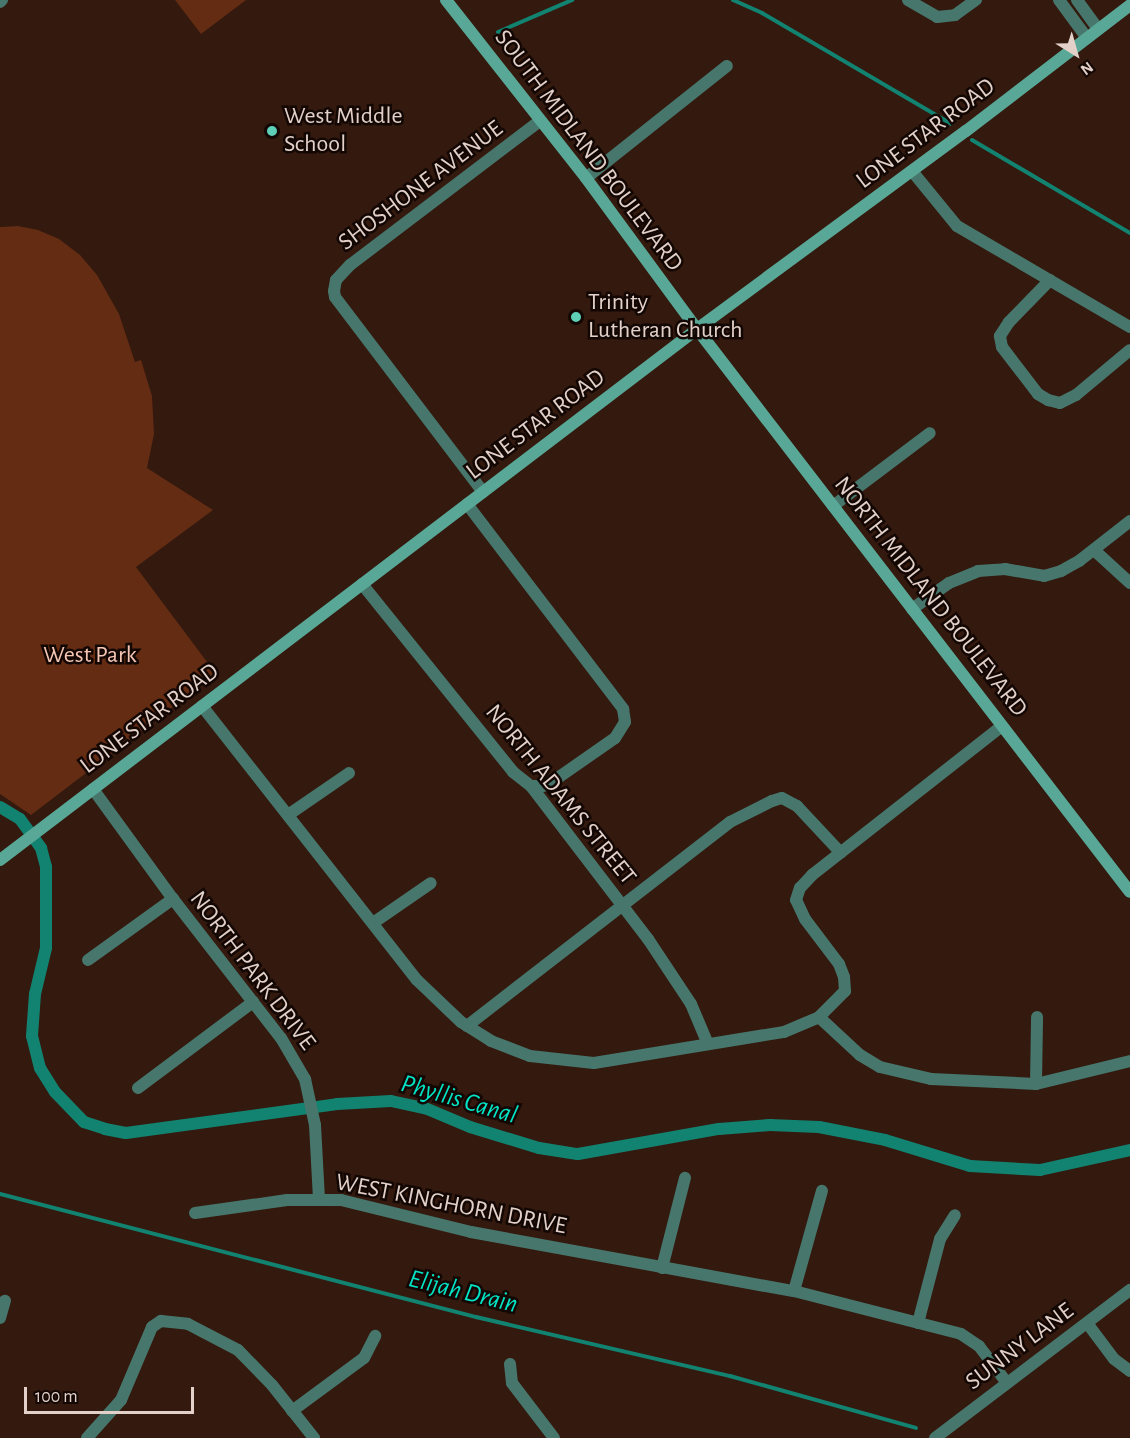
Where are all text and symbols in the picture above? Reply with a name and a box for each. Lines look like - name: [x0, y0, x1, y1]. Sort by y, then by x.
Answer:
- north arrow: [1046, 24, 1106, 84]
- street label: SOUTH MIDLAND BOULEVARD: [488, 25, 688, 277]
- text: N: [1078, 59, 1096, 78]
- street label: LONE STAR ROAD: [851, 72, 1001, 196]
- place label: West Middle School: [284, 103, 403, 159]
- street label: SHOSHONE AVENUE: [333, 115, 509, 257]
- marker: West Middle School: [265, 124, 279, 138]
- place label: Trinity Lutheran Church: [588, 289, 743, 345]
- marker: Trinity Lutheran Church: [569, 310, 583, 324]
- street label: LONE STAR ROAD: [461, 363, 611, 487]
- street label: NORTH MIDLAND BOULEVARD: [827, 471, 1033, 723]
- park label: West Park: [43, 642, 137, 670]
- street label: LONE STAR ROAD: [75, 657, 225, 781]
- street label: NORTH ADAMS STREET: [478, 699, 642, 891]
- street label: NORTH PARK DRIVE: [183, 886, 321, 1056]
- water label: Phyllis Canal: [397, 1068, 521, 1132]
- street label: WEST KINGHORN DRIVE: [333, 1168, 569, 1242]
- water label: Elijah Drain: [405, 1263, 521, 1321]
- street label: SUNNY LANE: [960, 1297, 1080, 1397]
- scale bar: [27, 1375, 196, 1413]
- text: 100 m: [35, 1388, 78, 1406]

